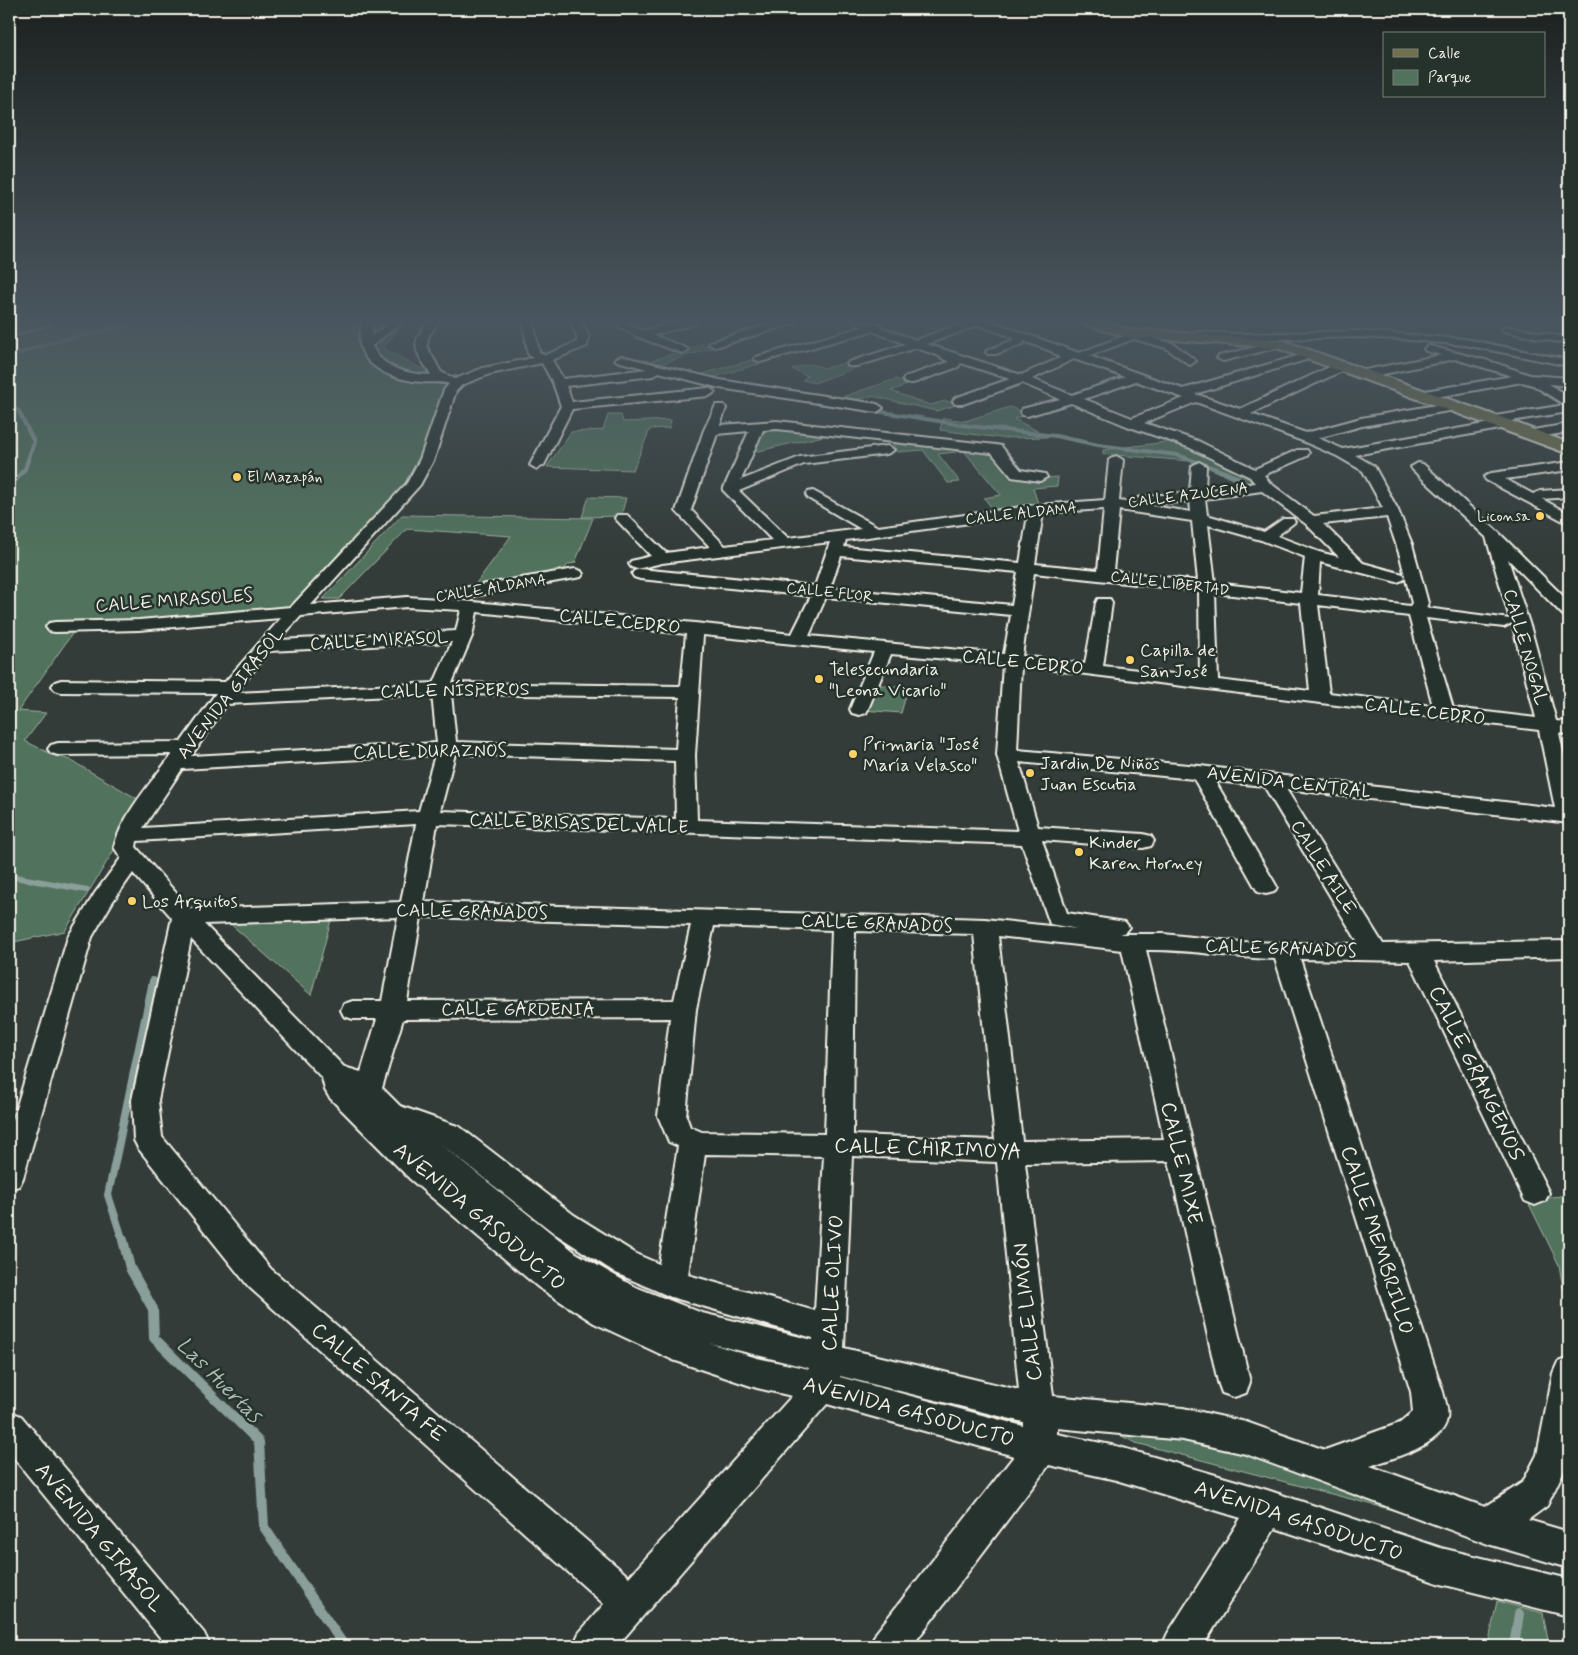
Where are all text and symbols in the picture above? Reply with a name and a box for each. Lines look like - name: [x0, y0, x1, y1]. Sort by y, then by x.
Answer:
- legend: [1383, 32, 1546, 98]
- text: Calle: [1428, 44, 1460, 64]
- text: Parque: [1428, 68, 1471, 88]
- place label: El Mazapán: [247, 468, 322, 488]
- marker: El Mazapán: [231, 471, 243, 483]
- street label: CALLE AZUCENA: [1127, 479, 1249, 513]
- street label: CALLE ALDAMA: [964, 498, 1078, 530]
- place label: Liconsa: [1477, 507, 1531, 527]
- marker: Liconsa: [1534, 510, 1546, 522]
- street label: CALLE LIBERTAD: [1109, 567, 1230, 601]
- street label: CALLE ALDAMA: [434, 570, 548, 608]
- street label: CALLE FLOR: [785, 578, 875, 608]
- street label: CALLE MIRASOLES: [94, 584, 254, 618]
- street label: CALLE NOGAL: [1497, 586, 1553, 708]
- street label: CALLE CEDRO: [558, 604, 682, 640]
- street label: AVENIDA GIRASOL: [172, 623, 290, 764]
- street label: CALLE MIRASOL: [309, 625, 449, 657]
- place label: Capilla de San José: [1140, 639, 1216, 684]
- street label: CALLE CEDRO: [961, 645, 1085, 681]
- marker: Capilla de San José: [1124, 654, 1136, 666]
- place label: Telesecundaria "Leona Vicario": [829, 658, 946, 703]
- marker: Telesecundaria "Leona Vicario": [813, 673, 825, 685]
- street label: CALLE NÍSPEROS: [380, 678, 530, 704]
- street label: CALLE CEDRO: [1363, 693, 1487, 731]
- place label: Primaria "José María Velasco": [863, 733, 979, 778]
- street label: CALLE DURAZNOS: [353, 739, 507, 765]
- marker: Primaria "José María Velasco": [847, 748, 859, 760]
- place label: Jardin De Niños Juan Escutia: [1040, 752, 1160, 797]
- street label: AVENIDA CENTRAL: [1206, 761, 1372, 805]
- marker: Jardin De Niños Juan Escutia: [1024, 767, 1036, 779]
- street label: CALLE BRISAS DEL VALLE: [469, 808, 689, 840]
- street label: CALLE AILE: [1285, 816, 1362, 920]
- place label: Kinder Karen Horney: [1089, 831, 1203, 876]
- marker: Kinder Karen Horney: [1073, 846, 1085, 858]
- place label: Los Arquitos: [142, 890, 238, 914]
- marker: Los Arquitos: [126, 895, 138, 907]
- street label: CALLE GRANADOS: [396, 899, 548, 925]
- street label: CALLE GRANADOS: [801, 909, 953, 939]
- street label: CALLE GRANADOS: [1205, 934, 1357, 964]
- street label: CALLE GRANGENOS: [1422, 981, 1531, 1166]
- street label: CALLE GARDENIA: [441, 998, 595, 1022]
- street label: CALLE MIXE: [1153, 1099, 1209, 1227]
- street label: CALLE CHIRIMOYA: [834, 1132, 1022, 1166]
- street label: AVENIDA GASODUCTO: [387, 1136, 572, 1297]
- street label: CALLE MEMBRILLO: [1333, 1142, 1421, 1338]
- street label: CALLE OLIVO: [815, 1214, 851, 1352]
- street label: CALLE LIMÓN: [1007, 1241, 1049, 1382]
- street label: CALLE SANTA FE: [305, 1316, 452, 1449]
- water label: Las Huertas: [170, 1332, 269, 1431]
- street label: AVENIDA GASODUCTO: [800, 1370, 1017, 1454]
- street label: AVENIDA GIRASOL: [28, 1457, 170, 1618]
- street label: AVENIDA GASODUCTO: [1191, 1474, 1407, 1568]

